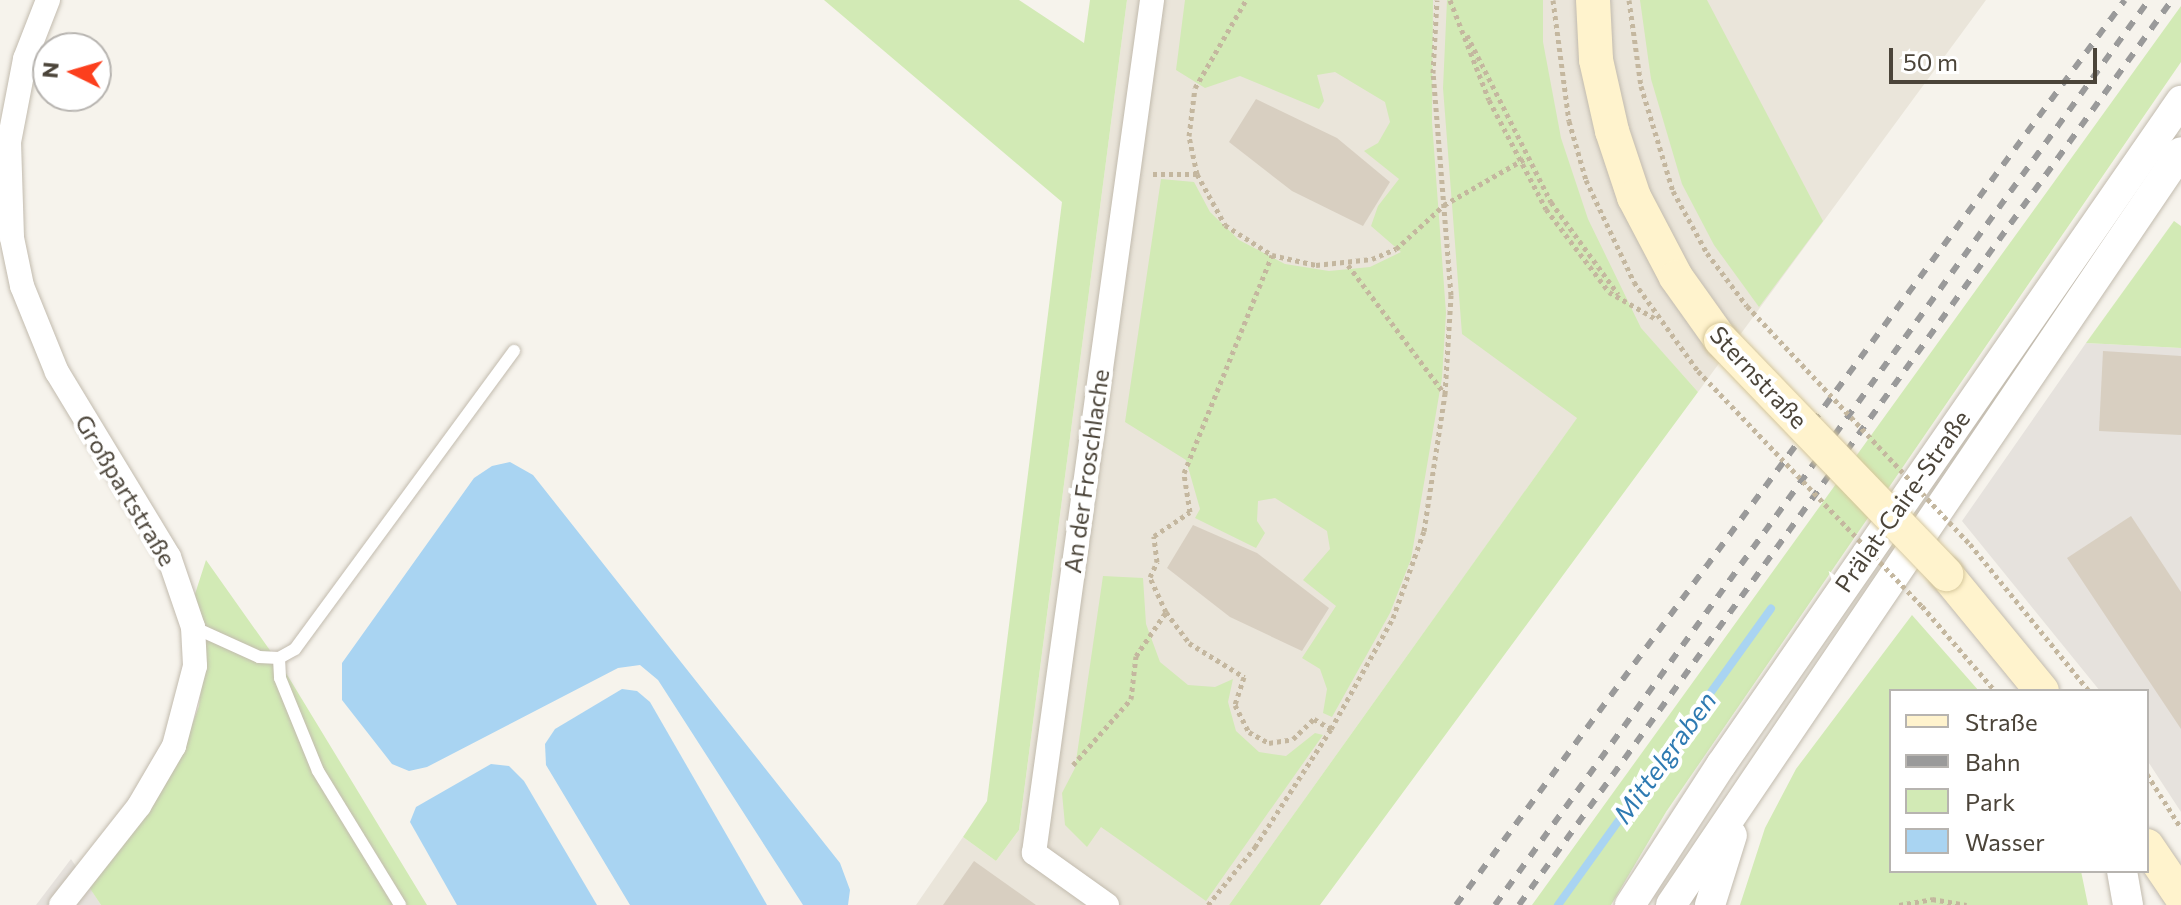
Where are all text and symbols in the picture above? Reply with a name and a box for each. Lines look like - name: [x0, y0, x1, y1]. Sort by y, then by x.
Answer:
- north arrow: [32, 32, 112, 112]
- scale bar: [1893, 32, 2101, 82]
- text: 50 m: [1903, 47, 1958, 76]
- text: N: [35, 61, 64, 79]
- street label: Sternstraße: [1704, 320, 1814, 434]
- street label: An der Froschlache: [1057, 367, 1115, 575]
- street label: Prälat-Caire-Straße: [1828, 405, 1976, 597]
- street label: Großpartstraße: [70, 409, 182, 571]
- water label: Mittelgraben: [1606, 685, 1722, 829]
- legend: [1889, 689, 2149, 873]
- text: Straße: [1965, 707, 2038, 736]
- text: Bahn: [1965, 747, 2021, 776]
- text: Park: [1965, 787, 2015, 816]
- text: Wasser: [1965, 827, 2045, 856]

